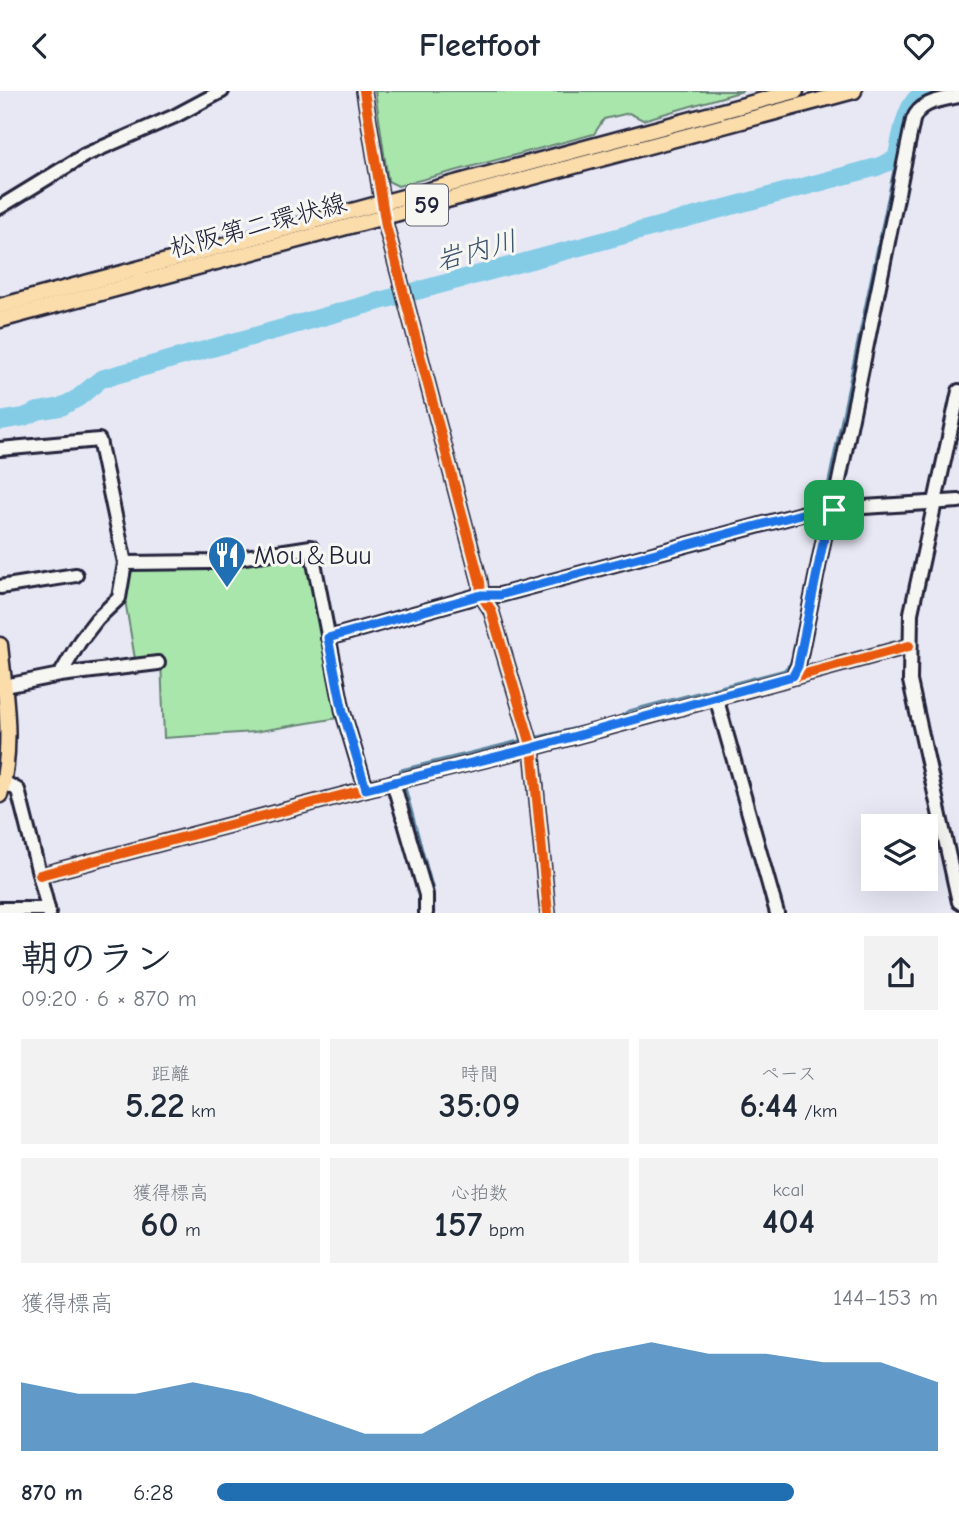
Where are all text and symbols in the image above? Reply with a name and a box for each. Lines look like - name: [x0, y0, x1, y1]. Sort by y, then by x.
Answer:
- icon: back: [21, 27, 59, 65]
- text: Fleetfoot: [419, 27, 540, 64]
- icon: heart: [900, 27, 938, 65]
- road number: 59: [406, 184, 448, 225]
- street label: 松阪第二環状線: [166, 188, 350, 264]
- water label: 岩内川: [432, 225, 521, 277]
- pin: [804, 480, 864, 540]
- icon: arrive: [815, 491, 853, 529]
- restaurant icon: Mou＆Buu: [206, 534, 248, 589]
- place label: Mou＆Buu: [254, 541, 372, 571]
- map controls: [861, 814, 938, 891]
- button: layers: [861, 814, 938, 891]
- button: share: [864, 936, 938, 1010]
- text: 朝のラン: [21, 937, 173, 981]
- text: 09:20 · 6 × 870 m: [21, 985, 197, 1012]
- text: 距離: [151, 1063, 190, 1085]
- text: 時間: [460, 1063, 499, 1085]
- text: ペース: [761, 1063, 816, 1085]
- text: 5.22: [125, 1085, 185, 1126]
- text: 35:09: [439, 1085, 520, 1126]
- text: 6:44: [740, 1085, 798, 1126]
- text: km: [185, 1100, 216, 1122]
- text: /km: [798, 1100, 837, 1122]
- text: kcal: [773, 1179, 804, 1201]
- text: 獲得標高: [132, 1182, 209, 1204]
- text: 心拍数: [451, 1182, 508, 1204]
- text: 404: [762, 1201, 815, 1242]
- text: 60: [140, 1204, 179, 1245]
- text: 157: [434, 1204, 482, 1245]
- text: m: [179, 1219, 201, 1241]
- text: bpm: [482, 1219, 525, 1241]
- text: 144–153 m: [833, 1284, 938, 1311]
- text: 獲得標高: [21, 1290, 113, 1317]
- text: 870 m: [21, 1479, 83, 1506]
- text: 6:28: [133, 1479, 174, 1506]

